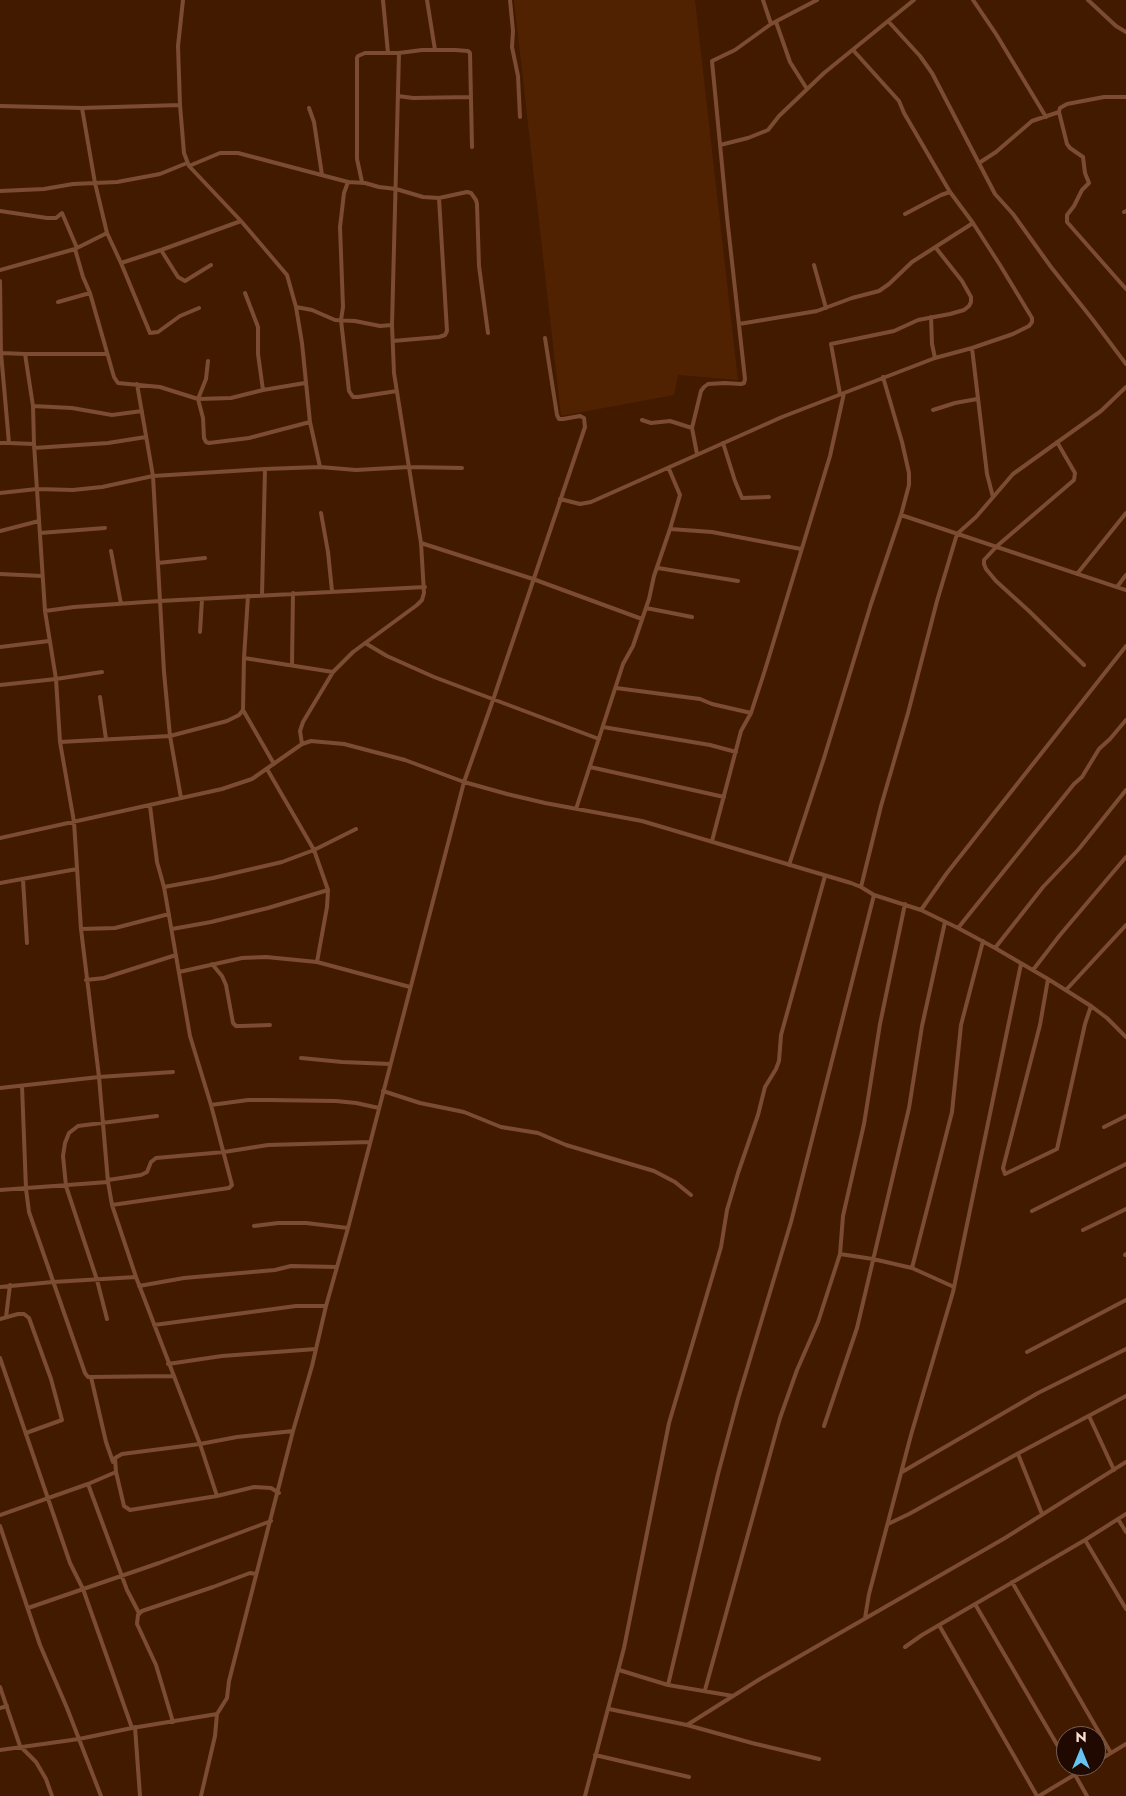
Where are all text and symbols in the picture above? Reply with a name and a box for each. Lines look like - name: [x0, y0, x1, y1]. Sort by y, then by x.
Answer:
- north arrow: [1056, 1726, 1106, 1776]
- text: N: [1075, 1727, 1087, 1747]

